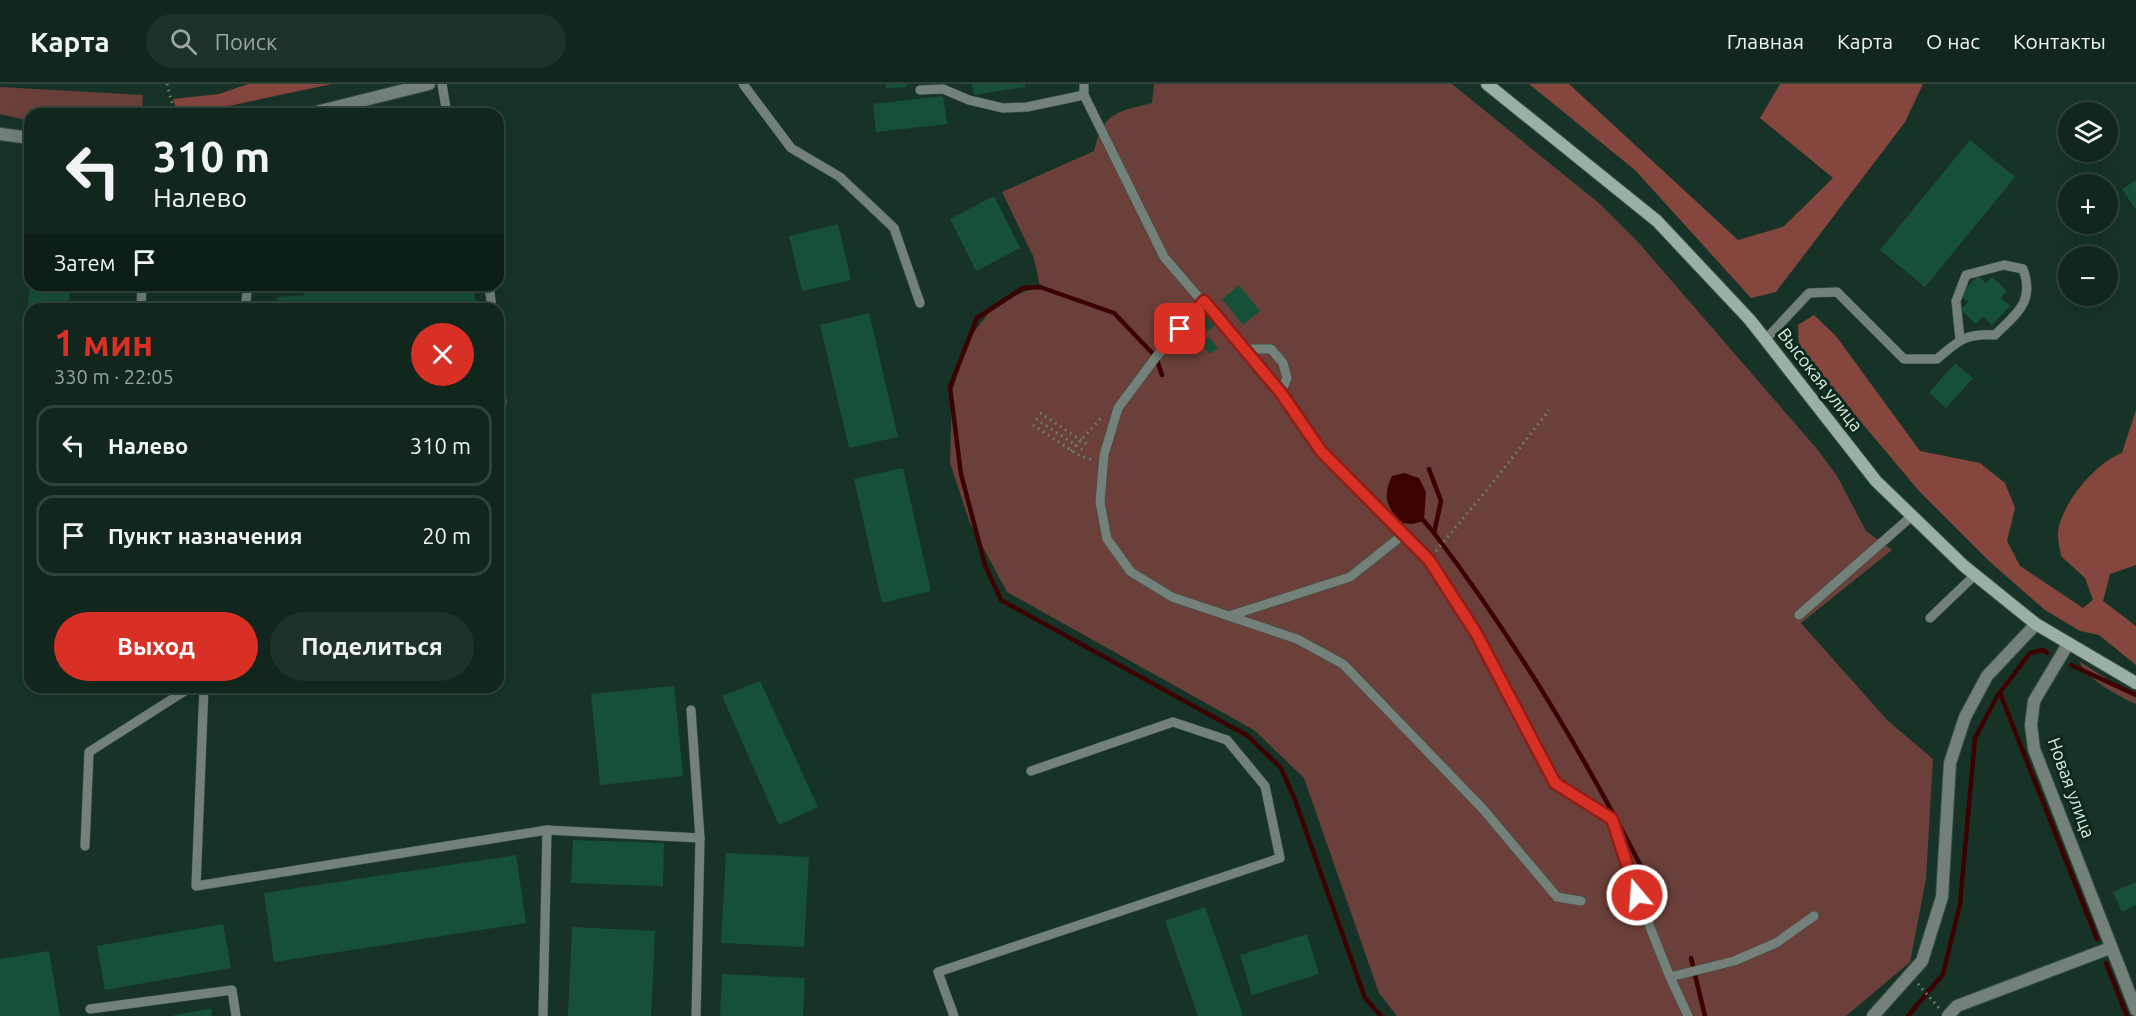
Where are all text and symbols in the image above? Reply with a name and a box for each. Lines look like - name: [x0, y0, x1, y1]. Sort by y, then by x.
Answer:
- search box: [146, 14, 566, 68]
- icon: search: [167, 25, 200, 58]
- text: Карта: [30, 26, 110, 57]
- text: Поиск: [215, 29, 277, 54]
- text: Главная: [1727, 29, 1804, 53]
- text: Карта: [1837, 29, 1893, 53]
- text: О нас: [1926, 29, 1980, 53]
- text: Контакты: [2013, 29, 2106, 53]
- map controls: [2058, 102, 2118, 306]
- button: layers: [2058, 102, 2118, 162]
- icon: left: [54, 132, 132, 210]
- text: 310 m: [153, 133, 270, 180]
- button: +: [2058, 174, 2118, 234]
- text: Налево: [153, 182, 247, 212]
- icon: arrive: [128, 246, 161, 279]
- button: −: [2058, 246, 2118, 306]
- text: Затем: [54, 250, 116, 275]
- pin: [1154, 303, 1205, 354]
- icon: arrive: [1163, 312, 1196, 345]
- text: 1 мин: [54, 322, 153, 363]
- button: close: [411, 323, 474, 386]
- street label: Высокая улица: [1774, 324, 1867, 435]
- text: 330 m · 22:05: [54, 365, 174, 388]
- icon: left: [57, 429, 90, 462]
- text: Налево: [108, 433, 188, 458]
- text: 310 m: [410, 433, 471, 458]
- icon: arrive: [57, 519, 90, 552]
- text: Пункт назначения: [108, 523, 302, 548]
- text: 20 m: [422, 523, 471, 548]
- button: Выход: [54, 612, 258, 681]
- button: Поделиться: [270, 612, 474, 681]
- street label: Новая улица: [2045, 735, 2099, 841]
- position arrow: [1605, 863, 1669, 927]

